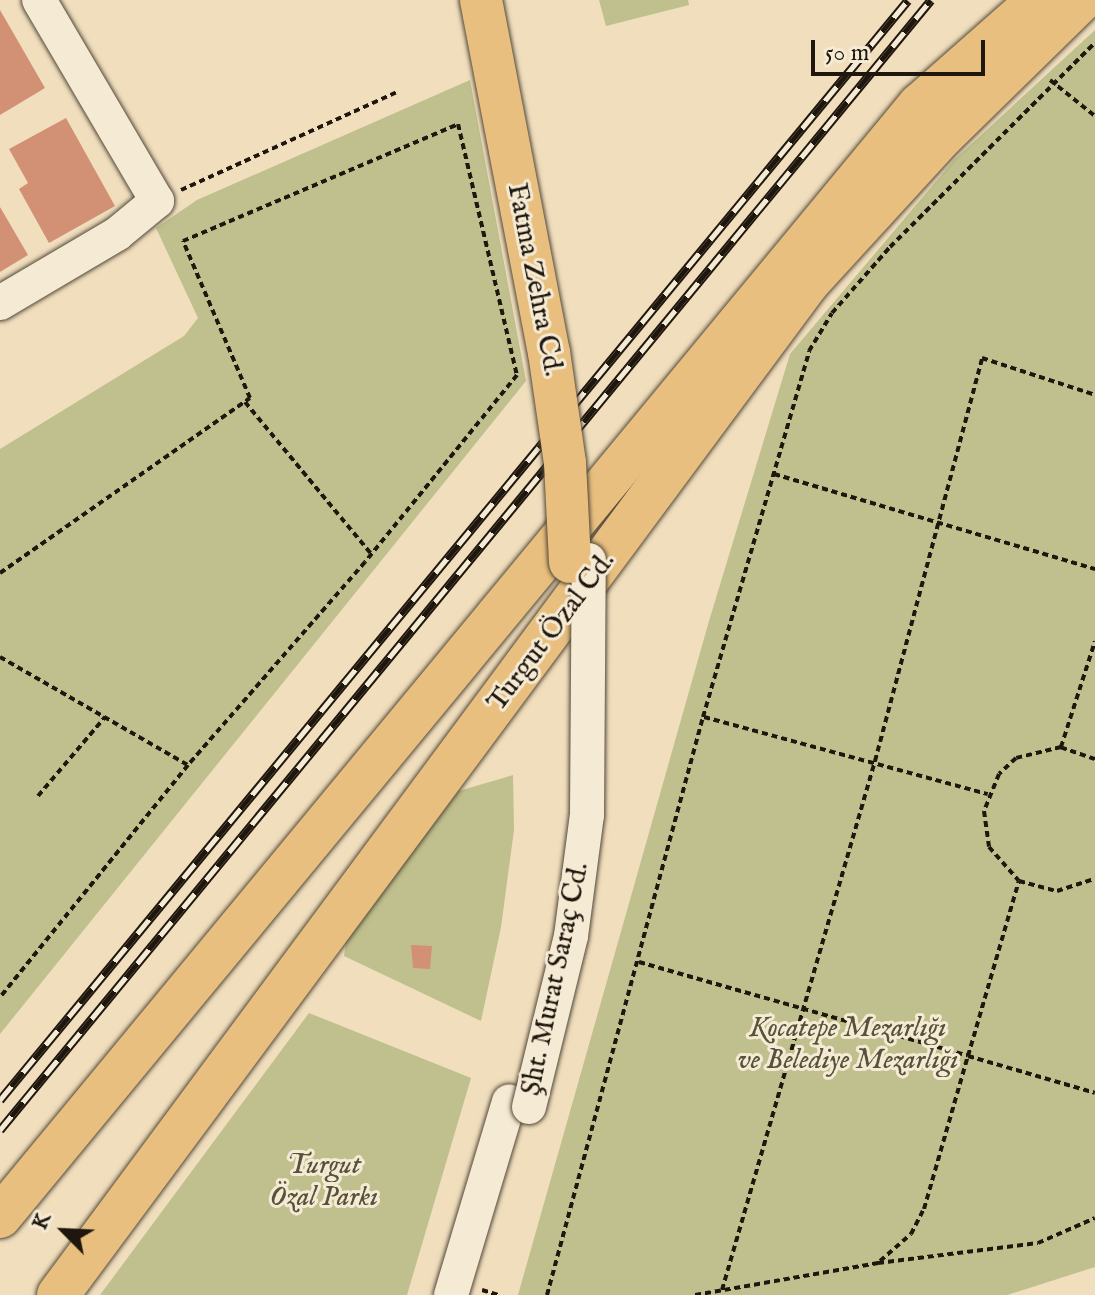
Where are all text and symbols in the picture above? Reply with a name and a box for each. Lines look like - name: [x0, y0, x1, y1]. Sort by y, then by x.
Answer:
- scale bar: [815, 24, 989, 74]
- text: 50 m: [825, 38, 869, 69]
- street label: Fatma Zehra Cd.: [499, 181, 569, 379]
- street label: Turgut Özal Cd.: [481, 545, 623, 719]
- street label: Şht. Murat Saraç Cd.: [515, 859, 597, 1099]
- park label: Kocatepe Mezarlığı ve Belediye Mezarlığı: [738, 1012, 958, 1078]
- park label: Turgut Özal Parkı: [270, 1149, 378, 1215]
- north arrow: [24, 1191, 104, 1271]
- text: K: [26, 1208, 58, 1234]

